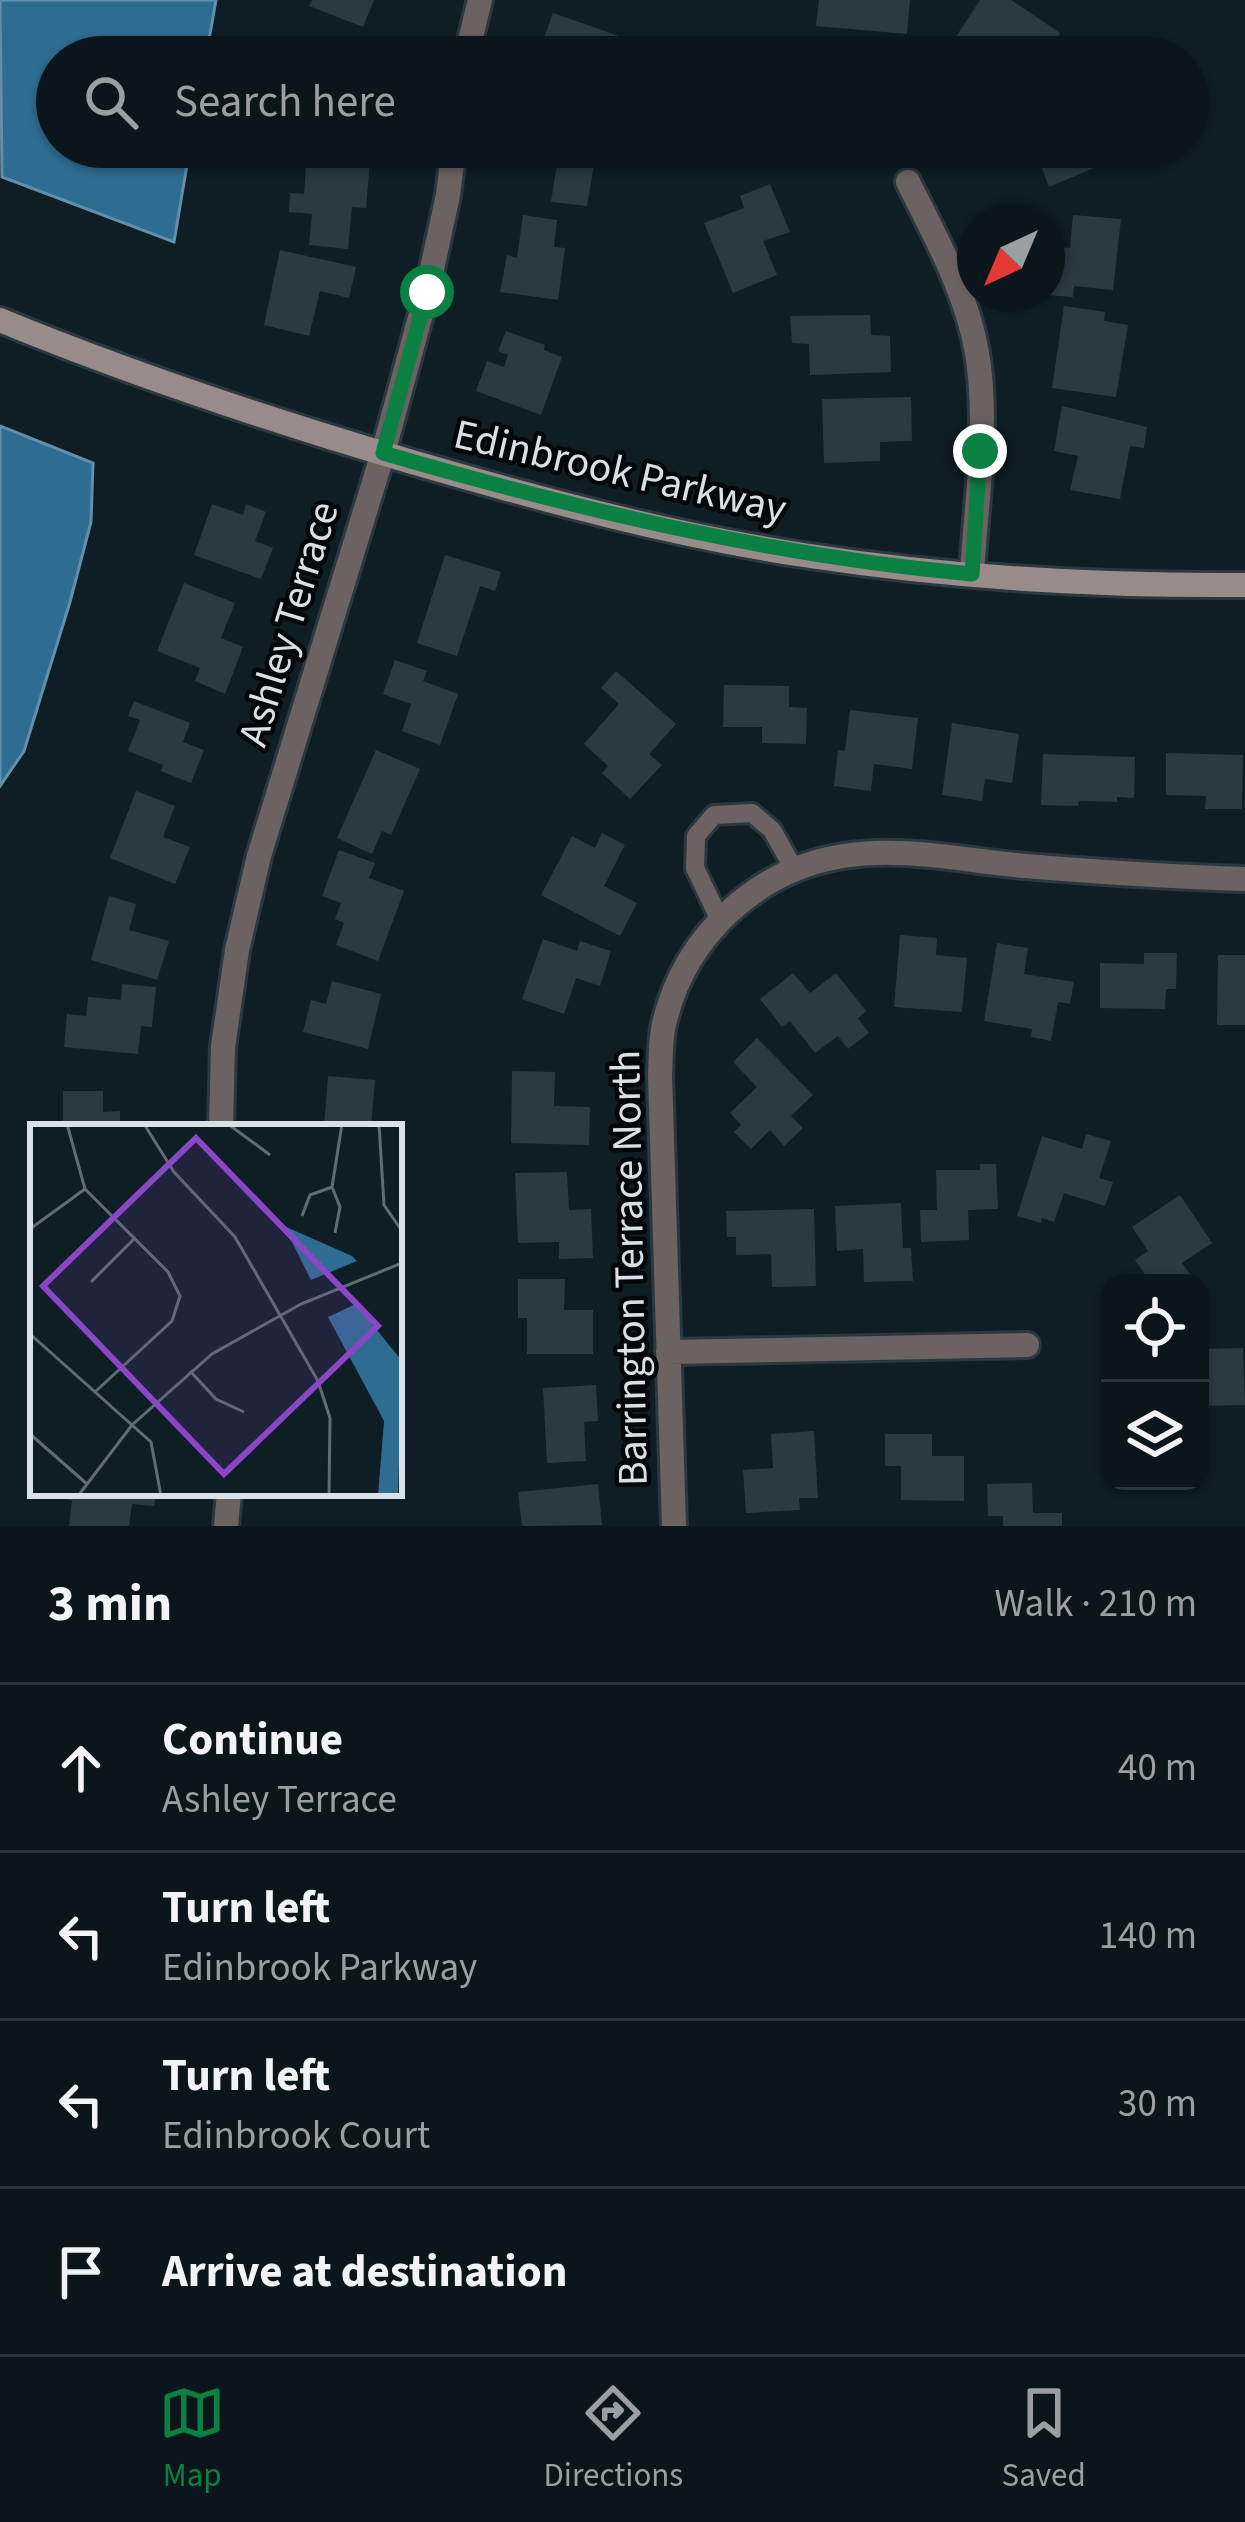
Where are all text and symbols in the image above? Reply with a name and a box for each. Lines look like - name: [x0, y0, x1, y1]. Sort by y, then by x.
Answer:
- search box: [36, 36, 1209, 168]
- icon: search: [78, 69, 144, 135]
- text: Search here: [174, 70, 396, 134]
- north arrow: [957, 204, 1065, 312]
- route start: [400, 265, 454, 319]
- street label: Edinbrook Parkway: [448, 405, 793, 540]
- route end: [953, 424, 1007, 478]
- street label: Ashley Terrace: [223, 494, 355, 754]
- street label: Barrington Terrace North: [596, 1049, 664, 1487]
- inset map: [30, 1124, 402, 1496]
- map controls: [1101, 1274, 1209, 1490]
- button: locate: [1101, 1274, 1209, 1382]
- button: layers: [1101, 1382, 1209, 1490]
- text: 3 min: [48, 1568, 172, 1640]
- text: Walk · 210 m: [994, 1576, 1197, 1632]
- text: Continue: [162, 1708, 343, 1772]
- icon: ahead: [48, 1735, 114, 1801]
- text: 40 m: [1118, 1740, 1197, 1796]
- text: Ashley Terrace: [162, 1772, 397, 1828]
- text: Turn left: [162, 1876, 330, 1940]
- icon: left: [48, 1903, 114, 1969]
- text: 140 m: [1099, 1908, 1197, 1964]
- text: Edinbrook Parkway: [162, 1940, 477, 1996]
- text: Turn left: [162, 2044, 330, 2108]
- icon: left: [48, 2071, 114, 2137]
- text: 30 m: [1118, 2076, 1197, 2132]
- text: Edinbrook Court: [162, 2108, 430, 2164]
- icon: arrive: [48, 2239, 114, 2305]
- text: Arrive at destination: [162, 2240, 567, 2304]
- tab: Map: [159, 2380, 225, 2499]
- tab: Directions: [544, 2380, 683, 2499]
- tab: Saved: [1002, 2380, 1086, 2499]

